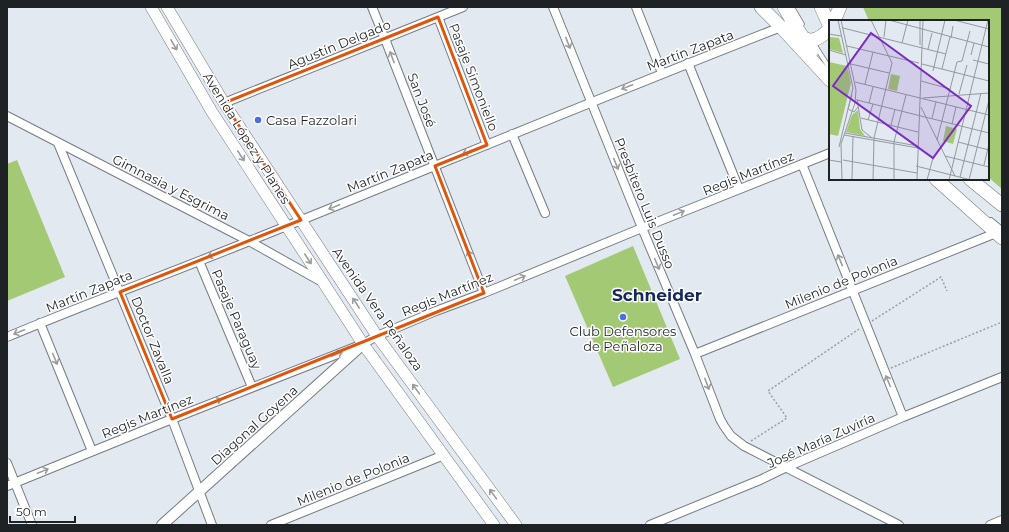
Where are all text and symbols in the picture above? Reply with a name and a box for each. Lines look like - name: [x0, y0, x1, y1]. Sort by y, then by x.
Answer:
- street label: Agustín Delgado: [285, 16, 393, 72]
- inset map: [829, 20, 989, 180]
- street label: Pasaje Simoniello: [446, 21, 502, 133]
- street label: Martín Zapata: [644, 26, 736, 74]
- one-way arrow: [564, 37, 572, 49]
- one-way arrow: [170, 39, 178, 51]
- one-way arrow: [388, 51, 396, 63]
- street label: Avenida López y Planes: [200, 69, 294, 207]
- street label: San José: [404, 71, 440, 129]
- one-way arrow: [622, 84, 634, 92]
- place label: Casa Fazzolari: [266, 112, 357, 128]
- marker: Casa Fazzolari: [253, 115, 263, 125]
- street label: Presbítero Luis Dusso: [611, 135, 679, 271]
- street label: Martín Zapata: [344, 146, 436, 196]
- street label: Regis Martínez: [700, 147, 796, 199]
- one-way arrow: [463, 149, 475, 157]
- one-way arrow: [237, 150, 245, 161]
- street label: Gimnasia y Esgrima: [110, 151, 232, 223]
- one-way arrow: [613, 157, 620, 169]
- one-way arrow: [328, 204, 340, 211]
- one-way arrow: [673, 208, 685, 216]
- street label: Avenida Vera Peñaloza: [329, 244, 427, 374]
- one-way arrow: [465, 251, 473, 263]
- one-way arrow: [207, 252, 219, 260]
- street label: Milenio de Polonia: [782, 252, 900, 312]
- one-way arrow: [304, 253, 312, 264]
- one-way arrow: [835, 255, 843, 267]
- one-way arrow: [653, 257, 661, 269]
- street label: Martín Zapata: [43, 266, 135, 316]
- street label: Pasaje Paraguay: [209, 267, 266, 372]
- street label: Regis Martínez: [399, 268, 495, 320]
- one-way arrow: [513, 273, 525, 281]
- district label: Schneider: [612, 285, 702, 305]
- street label: Doctor Zavalla: [128, 294, 178, 386]
- one-way arrow: [352, 298, 360, 309]
- marker: Club Defensores de Peñaloza: [618, 312, 628, 322]
- place label: Club Defensores de Peñaloza: [570, 323, 676, 354]
- one-way arrow: [13, 329, 25, 336]
- one-way arrow: [330, 350, 342, 358]
- one-way arrow: [52, 353, 59, 365]
- one-way arrow: [884, 376, 891, 388]
- one-way arrow: [703, 377, 711, 389]
- street label: Diagonal Goyena: [207, 382, 301, 468]
- one-way arrow: [412, 383, 420, 394]
- street label: Regis Martínez: [99, 390, 195, 442]
- one-way arrow: [209, 397, 221, 405]
- street label: José María Zuviría: [764, 409, 877, 471]
- street label: Milenio de Polonia: [294, 449, 412, 509]
- one-way arrow: [37, 466, 49, 474]
- one-way arrow: [489, 488, 497, 499]
- scale bar: [10, 498, 75, 524]
- text: 50 m: [16, 504, 47, 519]

